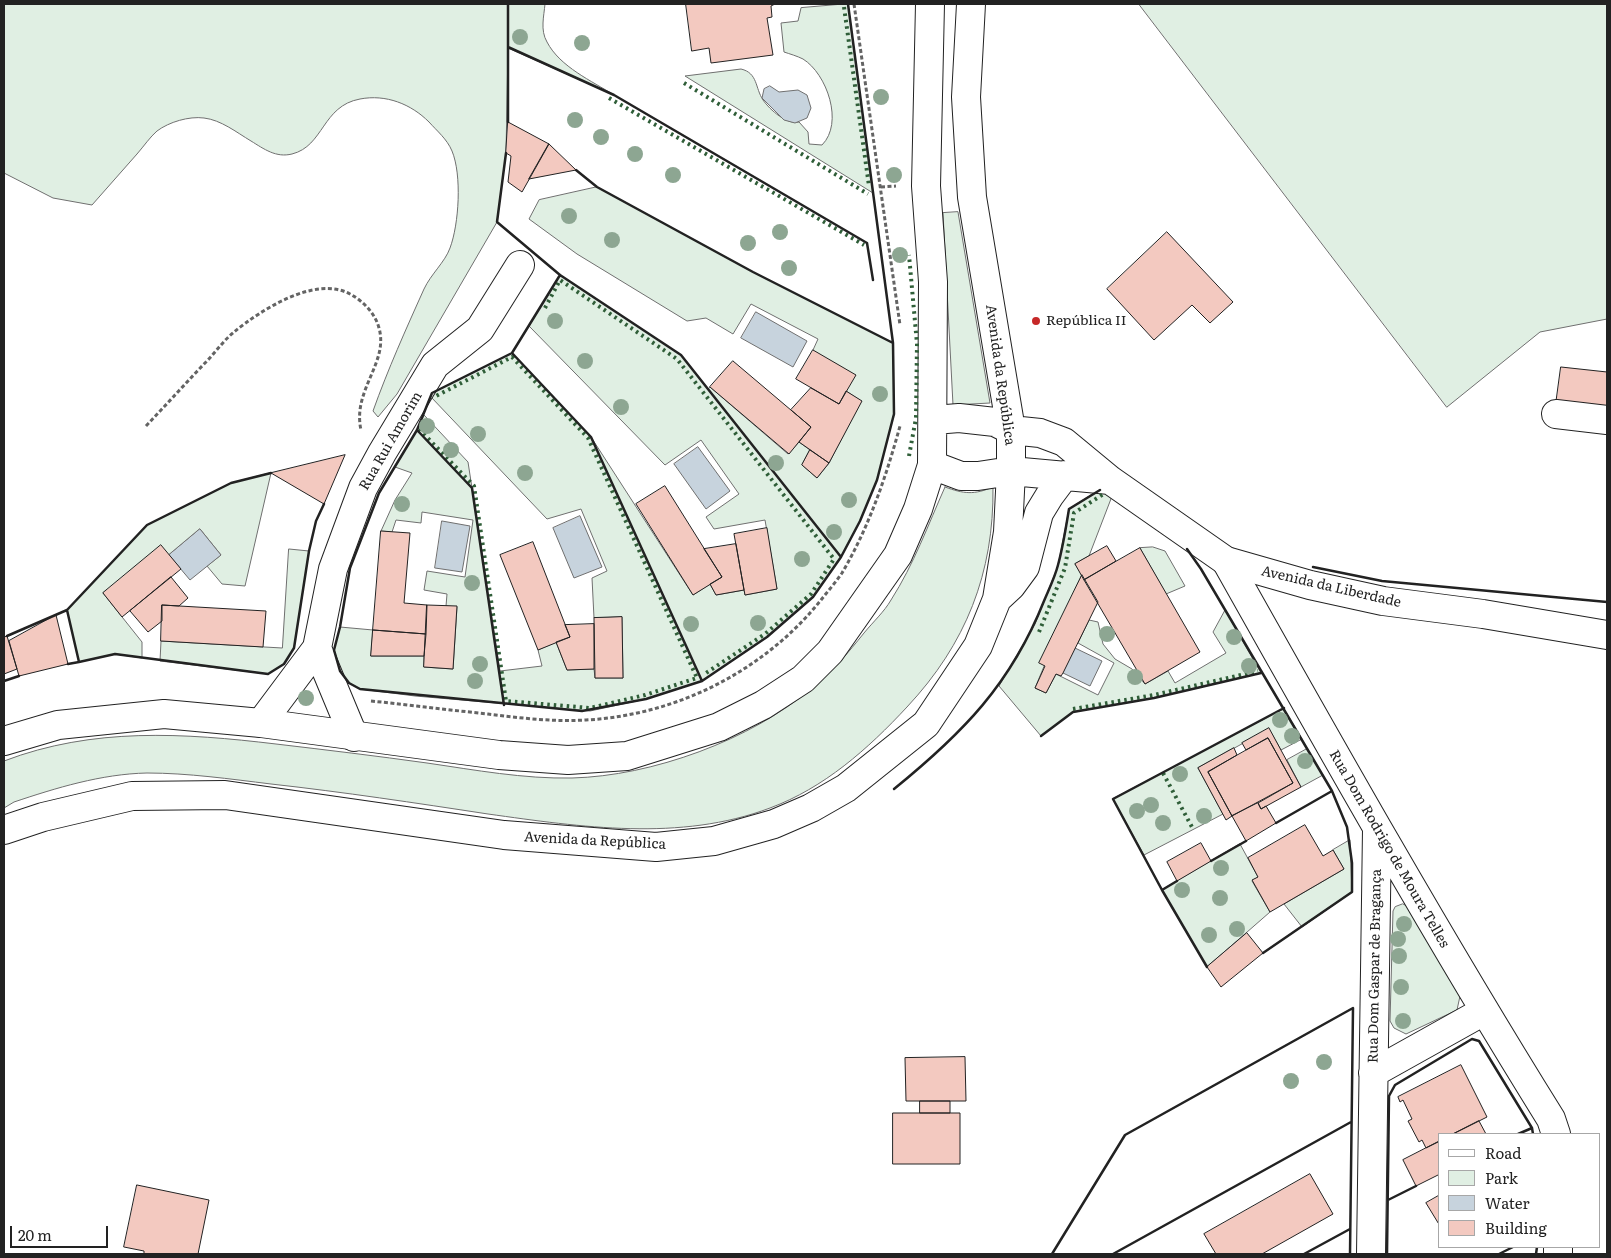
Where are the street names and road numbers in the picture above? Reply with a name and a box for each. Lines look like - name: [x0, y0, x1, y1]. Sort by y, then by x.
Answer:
- street label: Avenida da República: [982, 304, 1018, 446]
- street label: Rua Rui Amorim: [356, 389, 426, 493]
- street label: Avenida da Liberdade: [1259, 563, 1403, 611]
- street label: Rua Dom Rodrigo de Moura Telles: [1325, 747, 1453, 951]
- street label: Avenida da República: [524, 829, 666, 853]
- street label: Rua Dom Gaspar de Bragança: [1365, 869, 1385, 1063]

